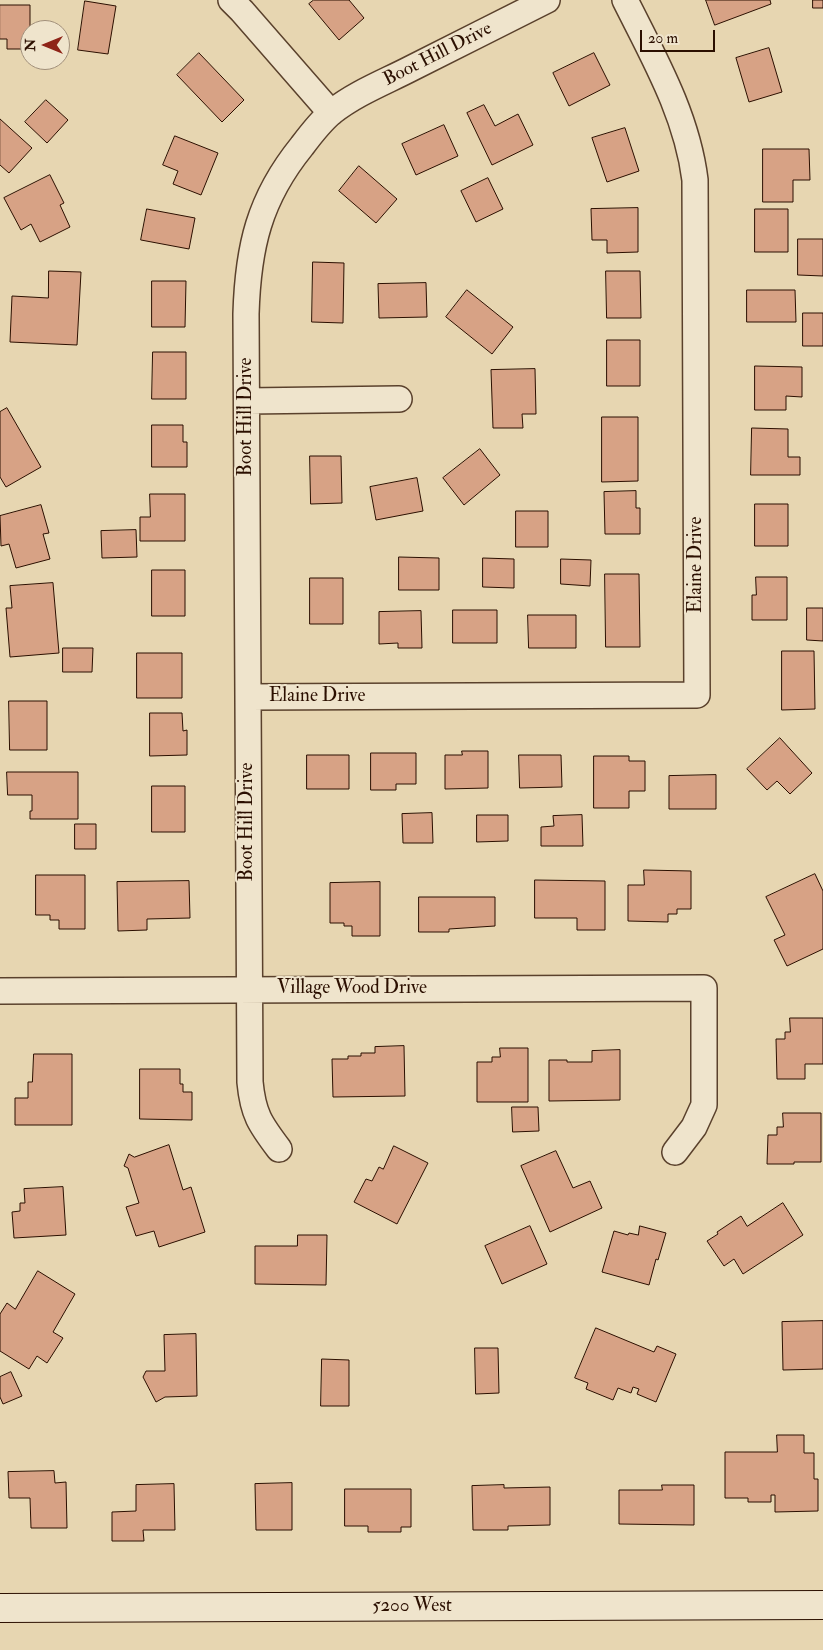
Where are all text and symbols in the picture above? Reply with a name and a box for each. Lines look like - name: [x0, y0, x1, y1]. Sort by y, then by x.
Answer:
- street label: Boot Hill Drive: [380, 18, 496, 92]
- north arrow: [20, 20, 70, 70]
- scale bar: [643, 20, 718, 52]
- text: 20 m: [648, 29, 678, 48]
- text: N: [22, 39, 39, 51]
- street label: Boot Hill Drive: [236, 358, 258, 476]
- street label: Elaine Drive: [686, 517, 708, 613]
- street label: Elaine Drive: [269, 686, 365, 708]
- street label: Boot Hill Drive: [237, 763, 259, 881]
- street label: Village Wood Drive: [277, 978, 427, 1000]
- street label: 5200 West: [372, 1596, 452, 1618]

